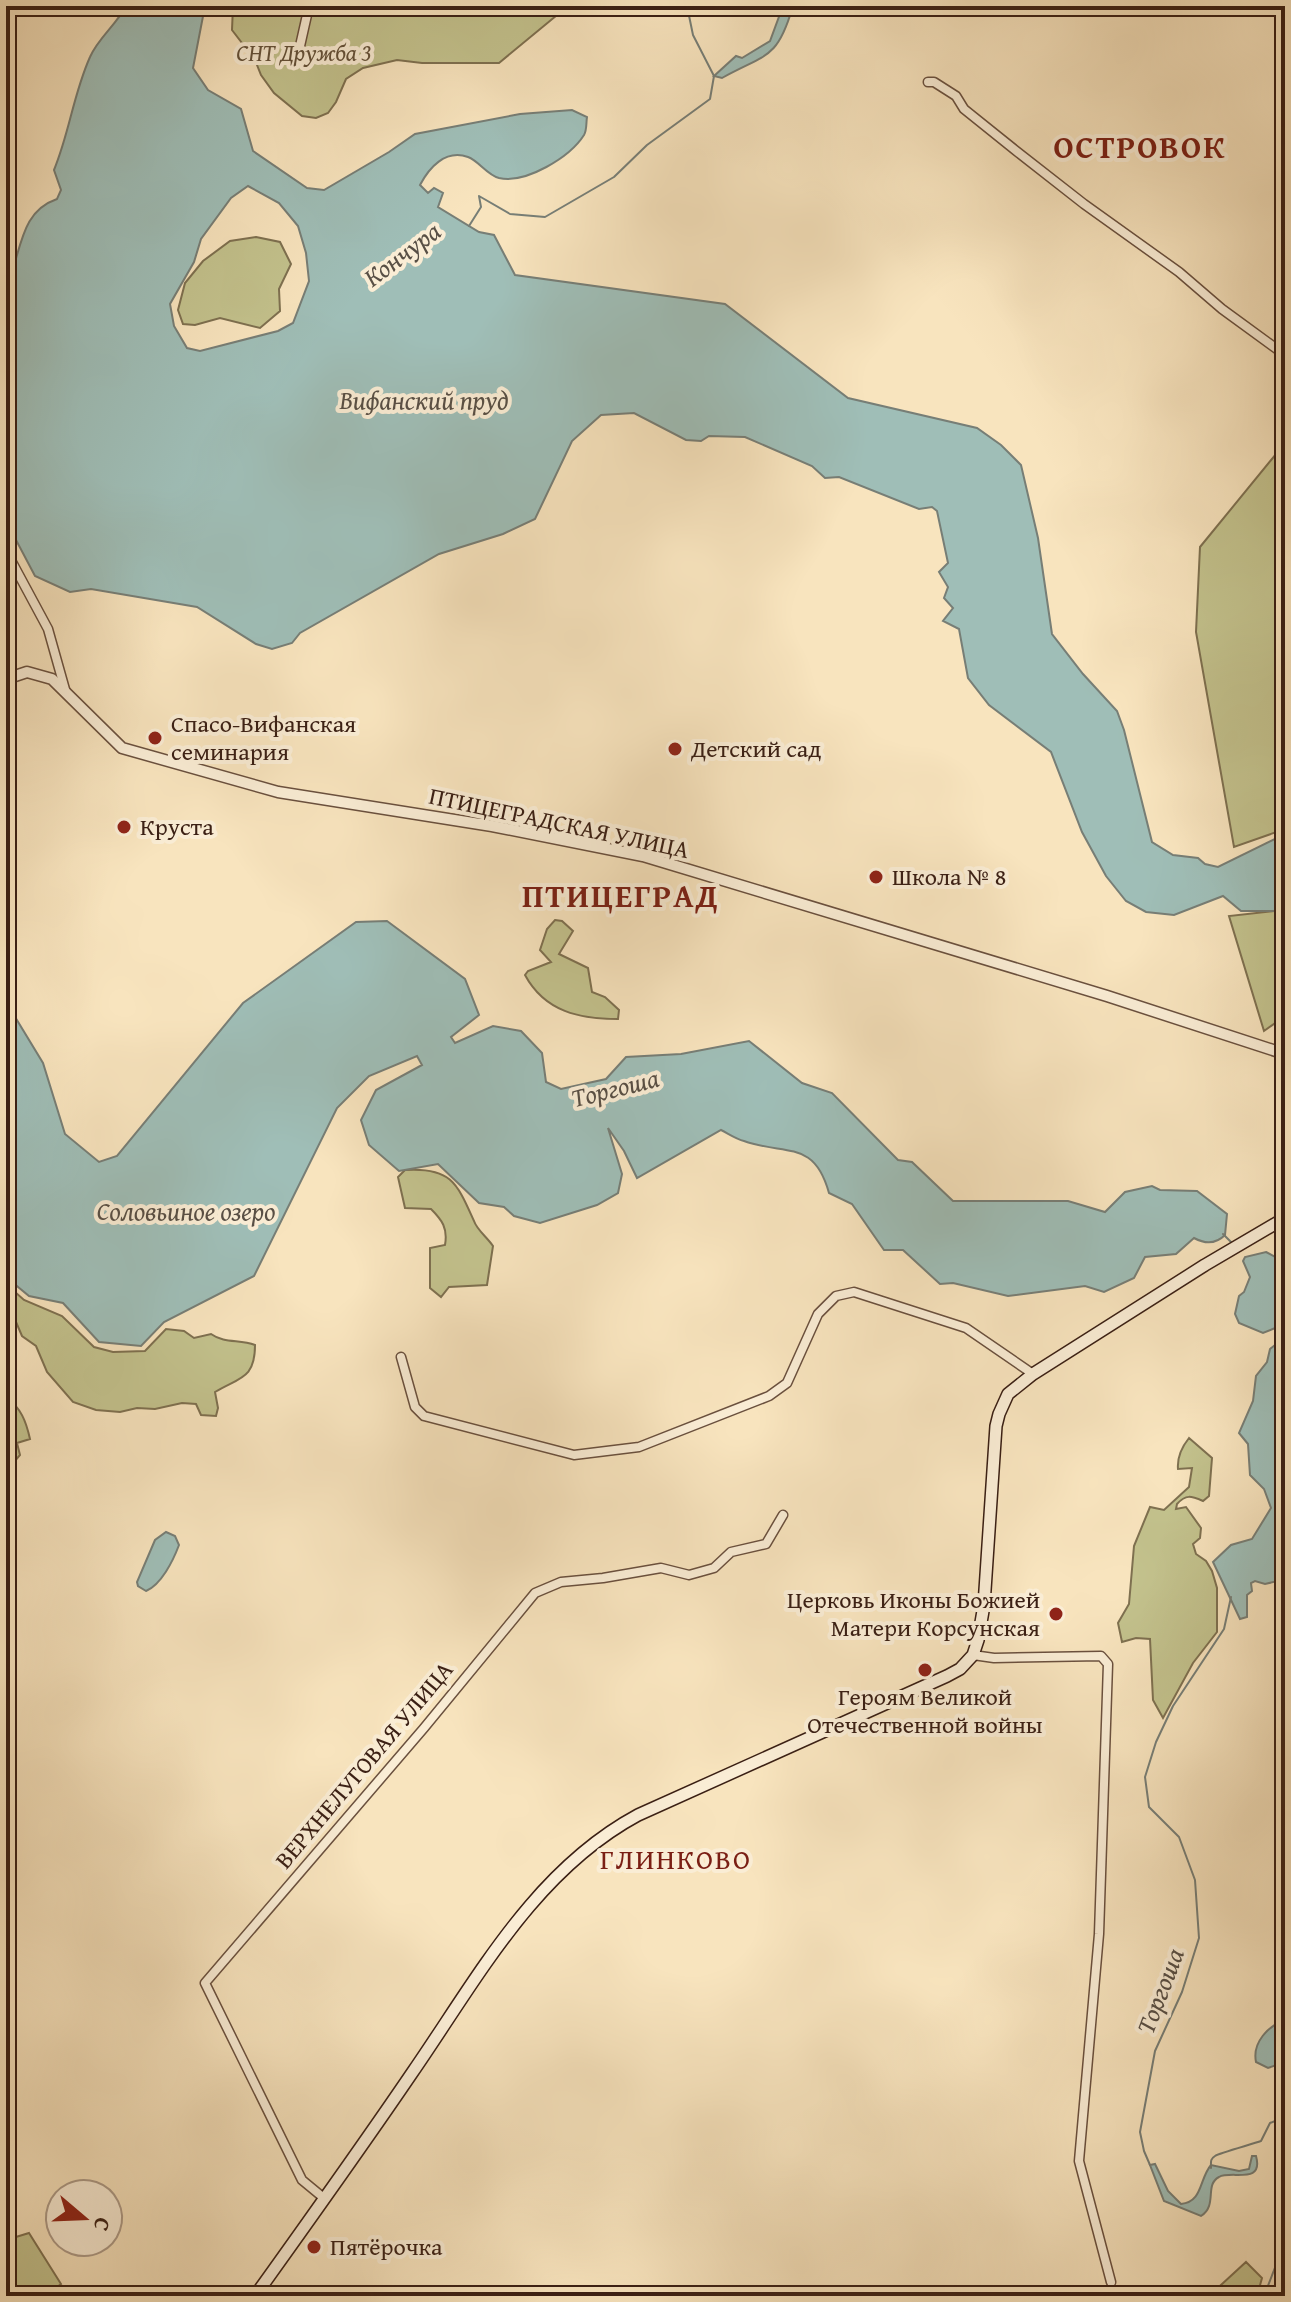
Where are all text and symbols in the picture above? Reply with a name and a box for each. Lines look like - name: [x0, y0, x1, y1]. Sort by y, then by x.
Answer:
- park label: СНТ Дружба 3: [236, 35, 372, 70]
- district label: ОСТРОВОК: [1053, 123, 1227, 170]
- water label: Кончура: [355, 212, 449, 296]
- water label: Вифанский пруд: [338, 380, 509, 419]
- place label: Спасо-Вифанская семинария: [171, 706, 356, 769]
- marker: Спасо-Вифанская семинария: [146, 729, 164, 747]
- place label: Детский сад: [690, 731, 821, 766]
- marker: Детский сад: [666, 740, 684, 758]
- street label: ПТИЦЕГРАДСКАЯ УЛИЦА: [426, 778, 693, 867]
- place label: Круста: [140, 809, 214, 844]
- marker: Круста: [115, 818, 133, 836]
- place label: Школа № 8: [892, 859, 1006, 894]
- marker: Школа № 8: [867, 868, 885, 886]
- district label: ПТИЦЕГРАД: [522, 872, 720, 919]
- water label: Торгоша: [567, 1058, 663, 1117]
- water label: Соловьиное озеро: [97, 1191, 275, 1230]
- place label: Церковь Иконы Божией Матери Корсунская: [787, 1582, 1040, 1645]
- marker: Церковь Иконы Божией Матери Корсунская: [1047, 1605, 1065, 1623]
- street label: ВЕРХНЕЛУГОВАЯ УЛИЦА: [266, 1653, 461, 1876]
- marker: Героям Великой Отечественной войны: [916, 1661, 934, 1679]
- place label: Героям Великой Отечественной войны: [807, 1679, 1043, 1742]
- district label: ГЛИНКОВО: [600, 1838, 752, 1879]
- water label: Торгоша: [1125, 1942, 1194, 2039]
- north arrow: [44, 2178, 124, 2258]
- text: С: [86, 2213, 120, 2236]
- place label: Пятёрочка: [330, 2229, 443, 2264]
- marker: Пятёрочка: [305, 2238, 323, 2256]

